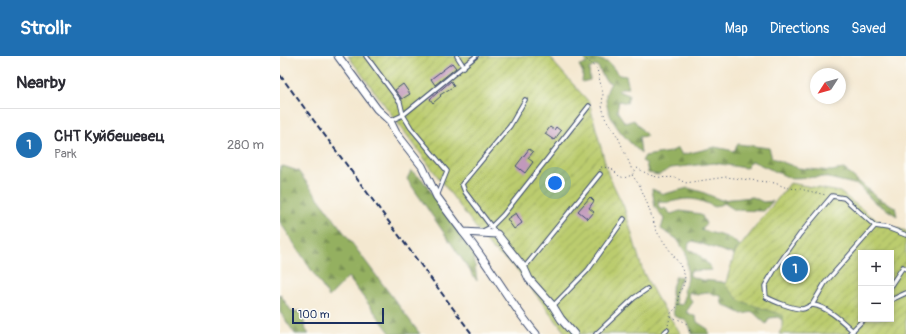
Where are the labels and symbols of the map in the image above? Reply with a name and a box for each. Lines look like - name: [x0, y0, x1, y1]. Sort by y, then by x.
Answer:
- north arrow: [810, 68, 846, 104]
- your location: [545, 173, 565, 193]
- pin: 1: [782, 254, 808, 284]
- scale bar: [292, 306, 384, 325]

